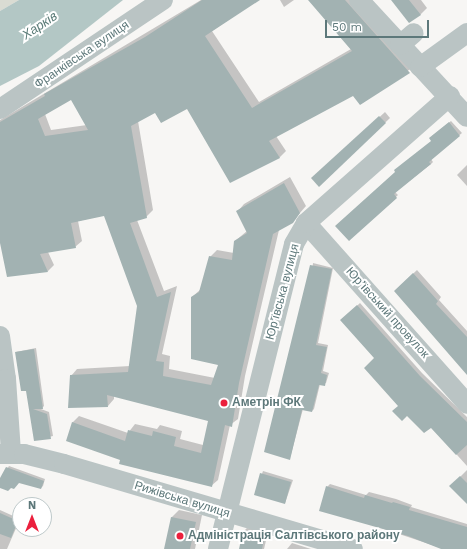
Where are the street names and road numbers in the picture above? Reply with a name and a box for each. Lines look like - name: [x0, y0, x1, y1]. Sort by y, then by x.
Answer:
- street label: Франківська вулиця: [32, 18, 132, 92]
- street label: Юр’ївська вулиця: [263, 242, 303, 342]
- street label: Юр’ївський провулок: [342, 265, 432, 361]
- street label: Рижівська вулиця: [133, 479, 231, 521]

